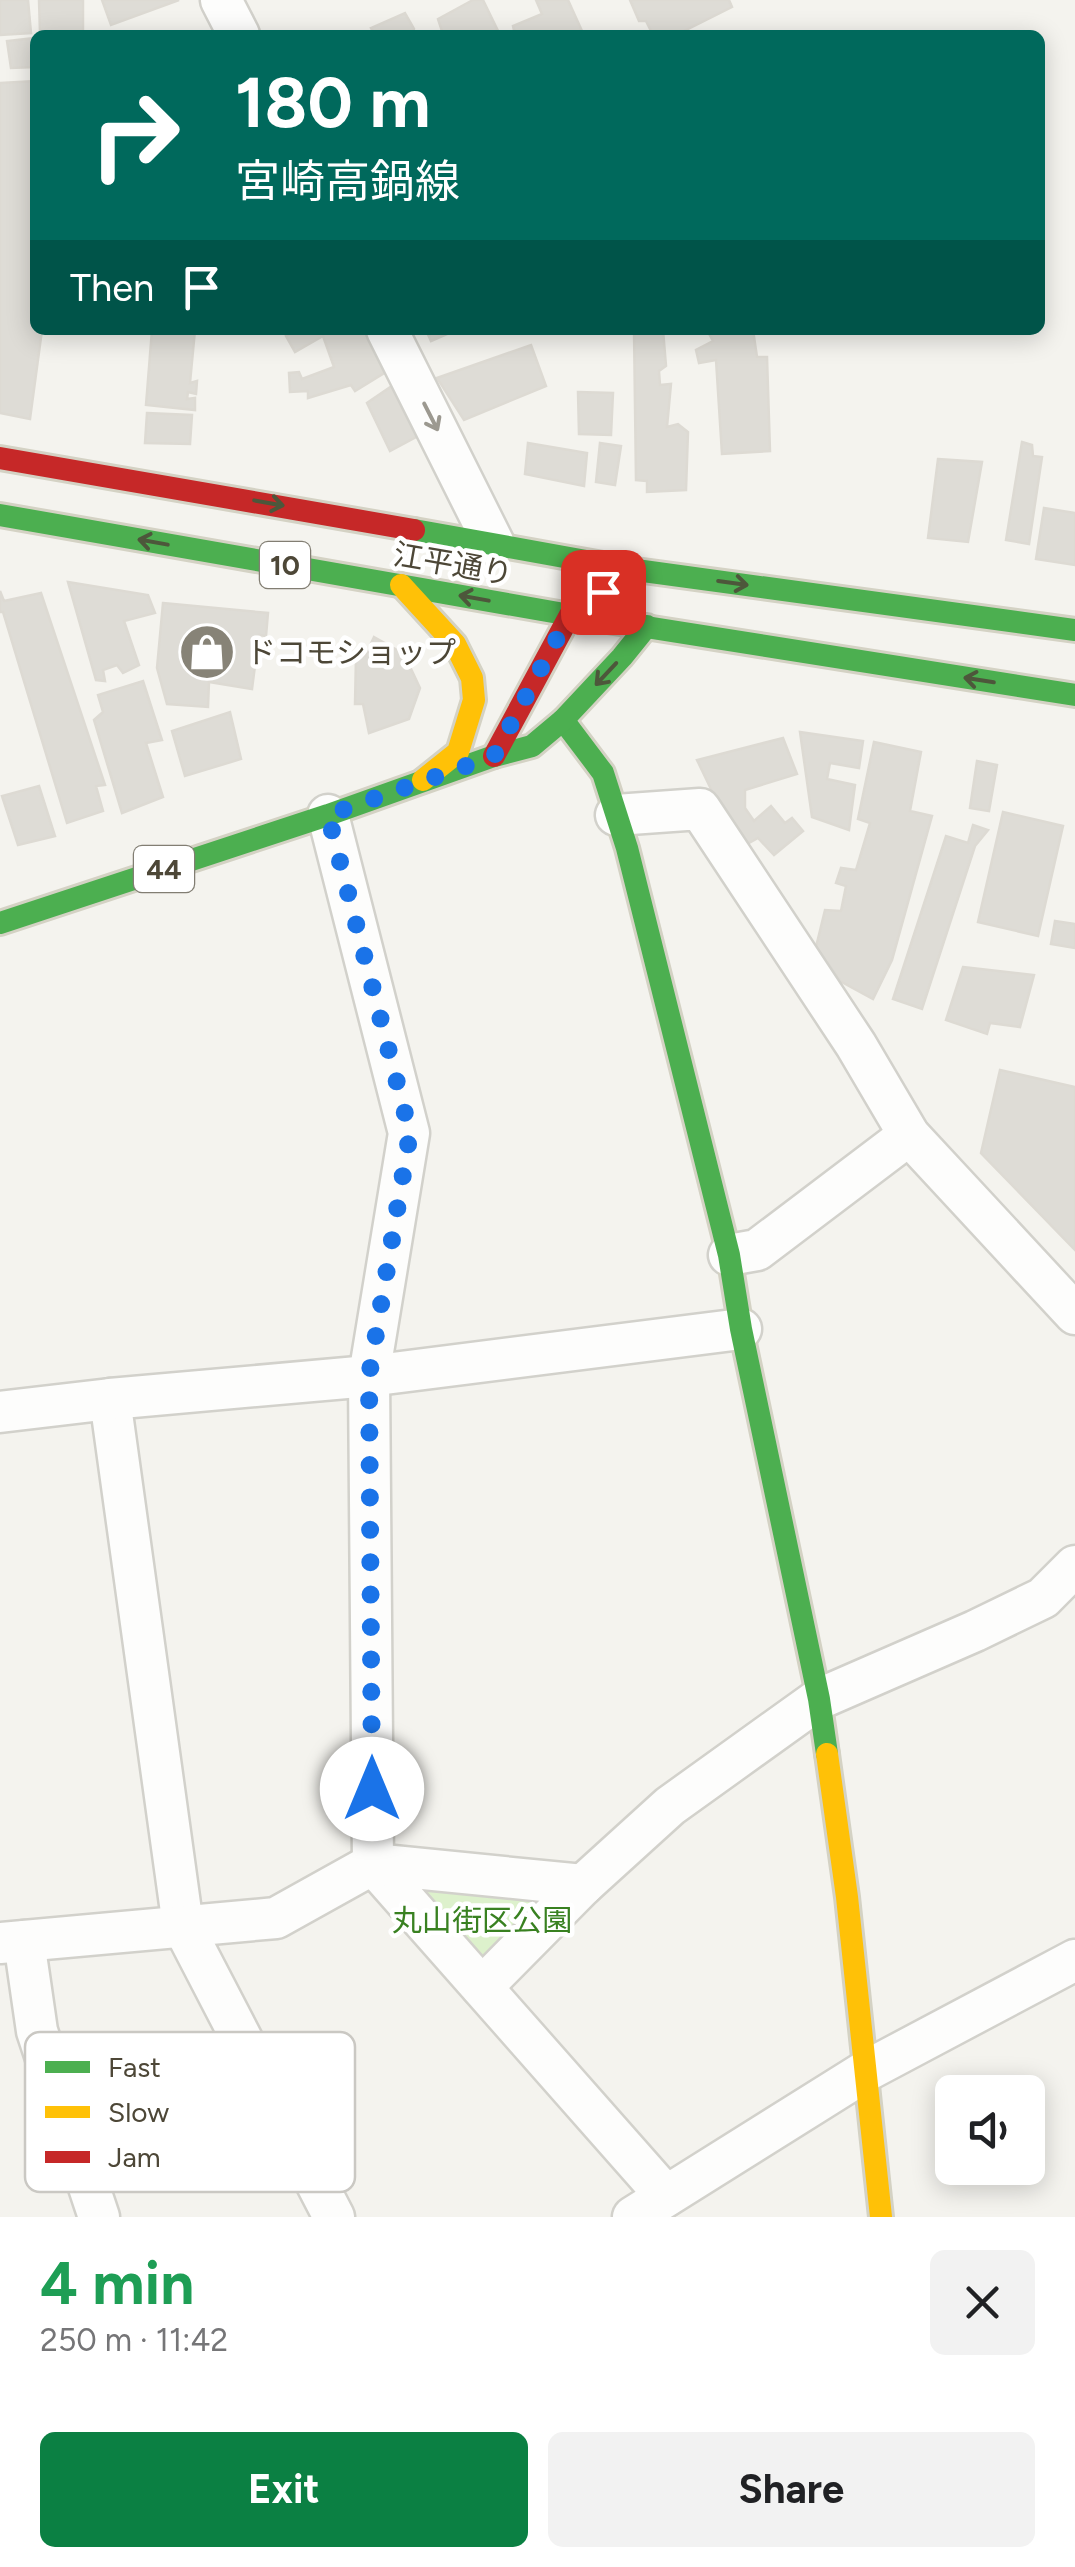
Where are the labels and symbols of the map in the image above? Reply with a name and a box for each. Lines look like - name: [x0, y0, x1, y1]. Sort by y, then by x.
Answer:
- one-way arrow: [422, 401, 441, 431]
- one-way arrow: [252, 494, 284, 513]
- one-way arrow: [138, 532, 170, 551]
- street label: 江平通り: [391, 535, 515, 593]
- road number: 10: [260, 542, 310, 588]
- pin: [561, 550, 646, 635]
- one-way arrow: [716, 575, 748, 593]
- one-way arrow: [458, 588, 490, 607]
- shop icon: ドコモショップ: [177, 622, 237, 682]
- place label: ドコモショップ: [246, 634, 456, 671]
- one-way arrow: [594, 661, 618, 685]
- one-way arrow: [963, 670, 995, 689]
- road number: 44: [134, 846, 194, 892]
- position arrow: [320, 1737, 424, 1841]
- park label: 丸山街区公園: [392, 1902, 572, 1939]
- legend: [25, 2032, 355, 2192]
- text: Fast: [108, 2050, 161, 2084]
- text: Slow: [108, 2095, 169, 2129]
- text: Jam: [108, 2140, 161, 2174]

